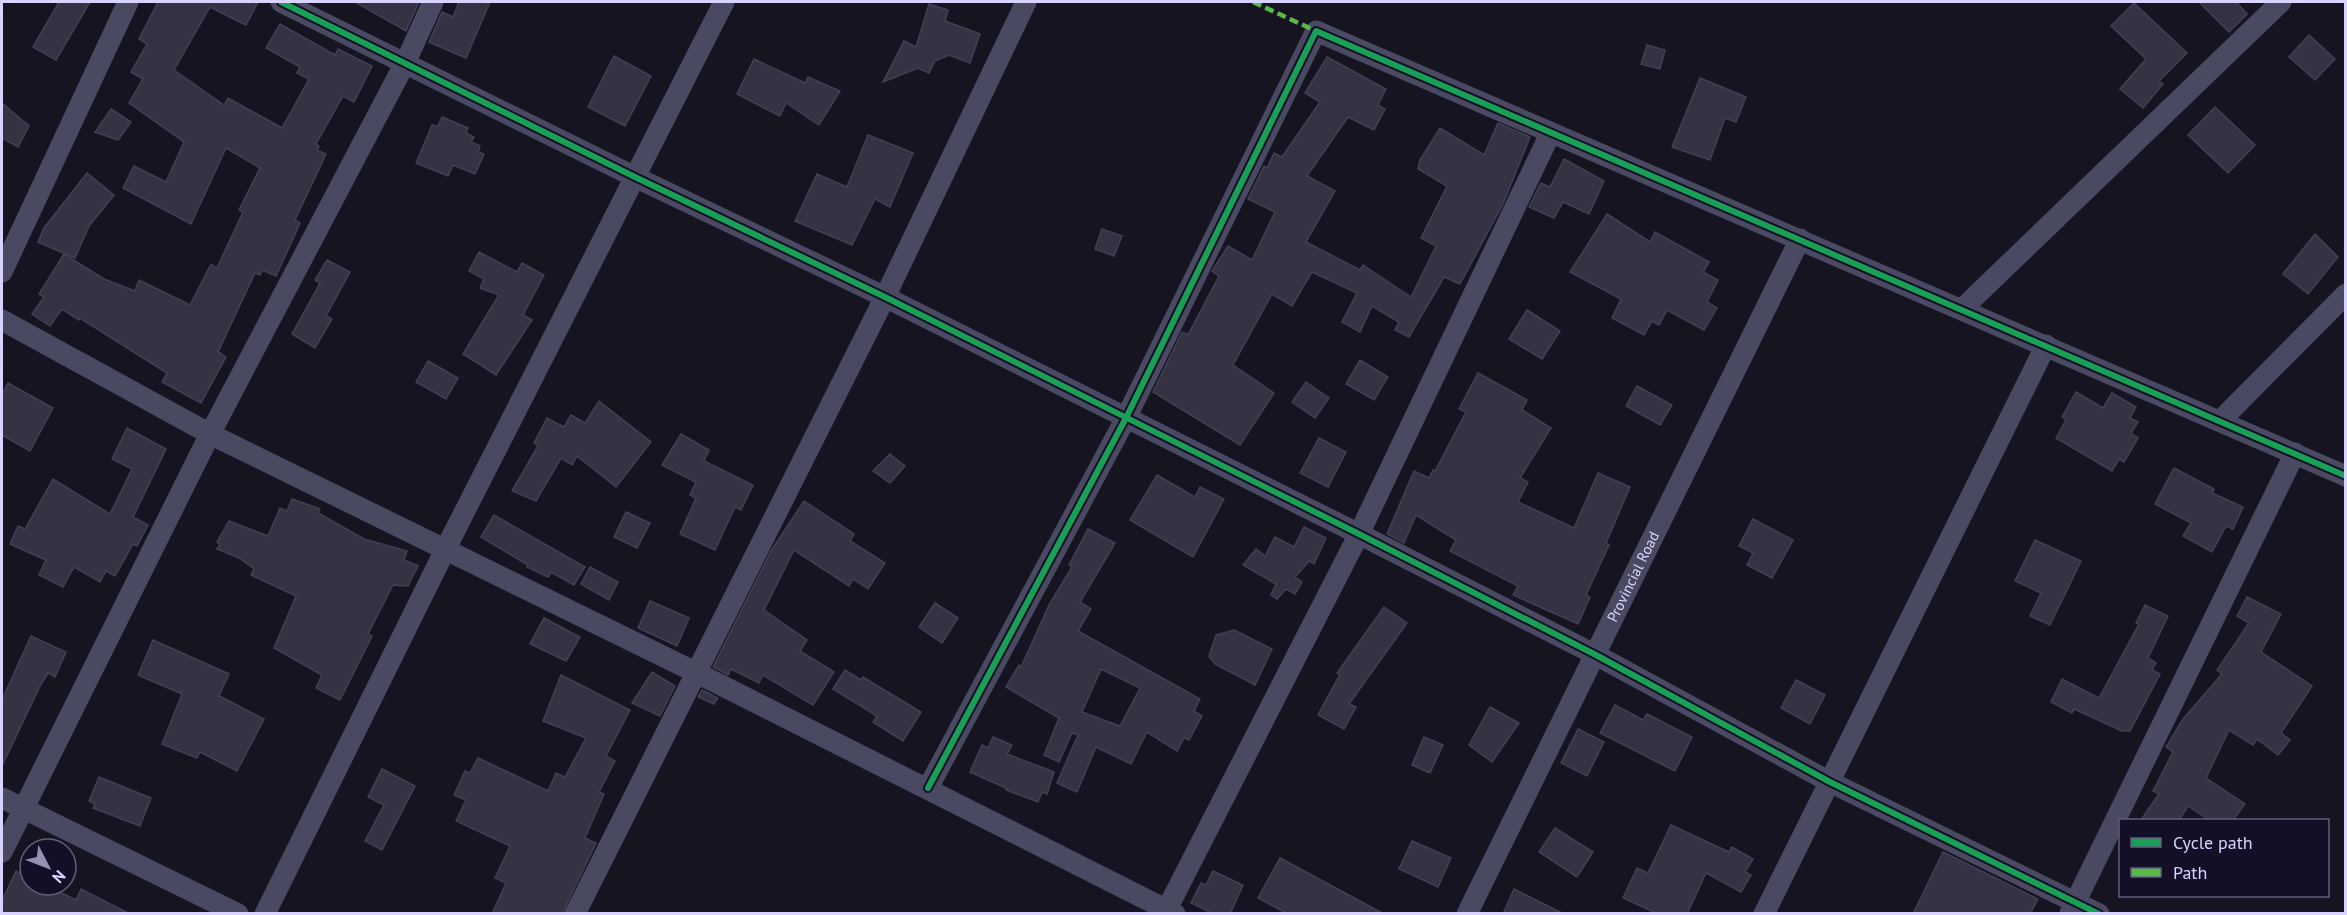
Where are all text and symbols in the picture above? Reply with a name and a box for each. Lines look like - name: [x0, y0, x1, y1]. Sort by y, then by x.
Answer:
- street label: Provincial Road: [1603, 528, 1663, 625]
- legend: [2119, 819, 2329, 897]
- text: Cycle path: [2173, 831, 2253, 854]
- north arrow: [18, 837, 78, 897]
- text: Path: [2173, 861, 2207, 884]
- text: N: [48, 866, 70, 888]

